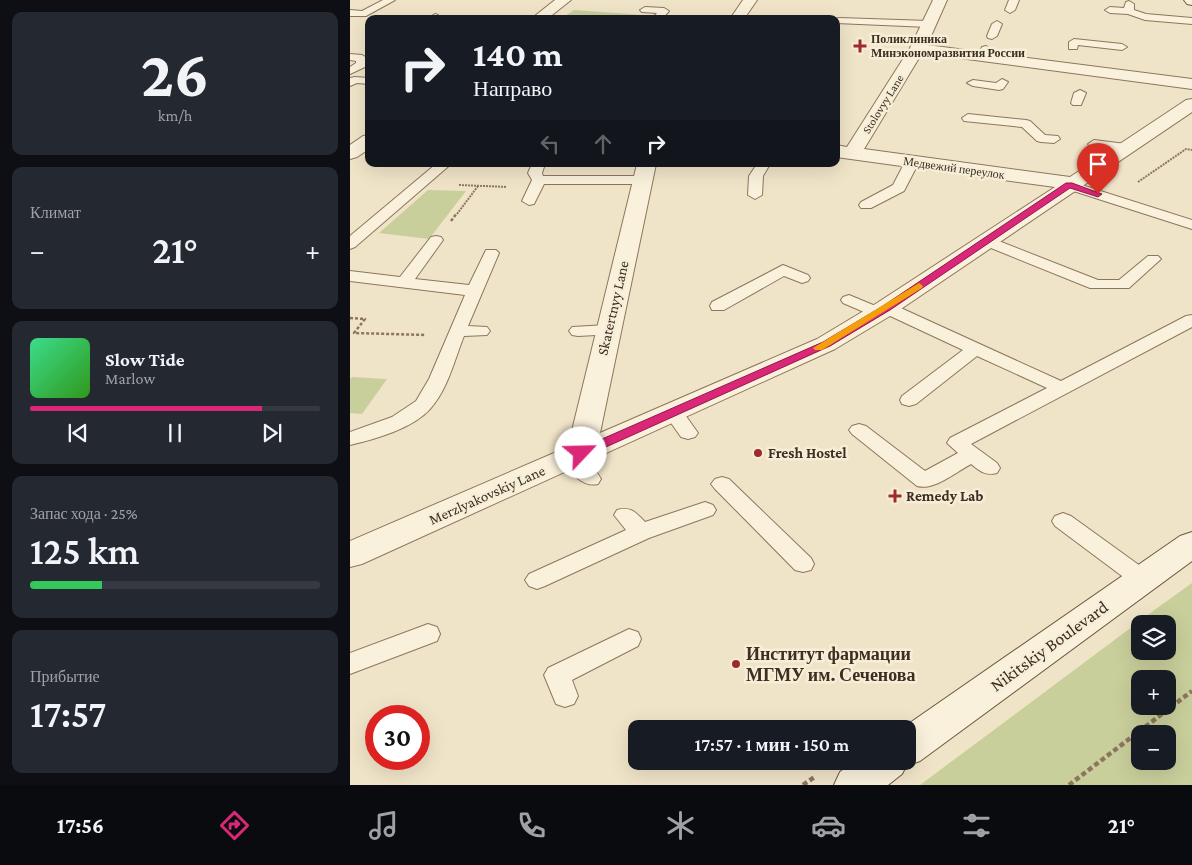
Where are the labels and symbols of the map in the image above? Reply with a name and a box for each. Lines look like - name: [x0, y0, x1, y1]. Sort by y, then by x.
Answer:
- place label: Поликлиника Минэкономразвития России: [871, 32, 1025, 60]
- marker: Поликлиника Минэкономразвития России: [853, 39, 867, 53]
- street label: Stolovyy Lane: [859, 72, 907, 136]
- pin: [1077, 143, 1119, 194]
- street label: Медвежий переулок: [902, 154, 1006, 182]
- street label: Skatertnyy Lane: [594, 259, 633, 357]
- position arrow: [554, 426, 606, 478]
- place label: Fresh Hostel: [768, 445, 847, 461]
- marker: Fresh Hostel: [752, 447, 764, 459]
- street label: Merzlyakovskiy Lane: [426, 462, 548, 529]
- place label: Remedy Lab: [906, 488, 983, 504]
- marker: Remedy Lab: [888, 489, 902, 503]
- street label: Nikitskiy Boulevard: [986, 596, 1112, 695]
- place label: Институт фармации МГМУ им. Сеченова: [746, 644, 916, 685]
- marker: Институт фармации МГМУ им. Сеченова: [730, 658, 742, 670]
- speed limit sign: 30: [365, 705, 430, 770]

